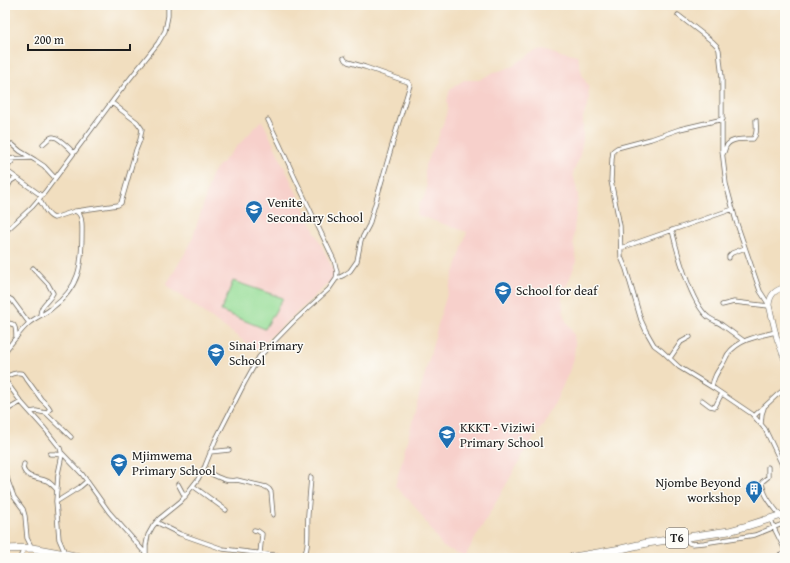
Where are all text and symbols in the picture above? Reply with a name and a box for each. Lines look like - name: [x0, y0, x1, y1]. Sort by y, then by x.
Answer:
- scale bar: [28, 26, 130, 52]
- text: 200 m: [34, 31, 64, 48]
- place label: Venite Secondary School: [267, 193, 363, 227]
- school or university icon: Venite Secondary School: [244, 199, 264, 224]
- school or university icon: School for deaf: [493, 280, 513, 305]
- place label: School for deaf: [516, 281, 599, 300]
- place label: Sinai Primary School: [229, 336, 304, 370]
- school or university icon: Sinai Primary School: [206, 342, 226, 367]
- place label: KKKT - Viziwi Primary School: [460, 418, 544, 452]
- school or university icon: KKKT - Viziwi Primary School: [437, 424, 457, 449]
- place label: Mjimwema Primary School: [132, 446, 216, 480]
- school or university icon: Mjimwema Primary School: [109, 452, 129, 477]
- place label: Njombe Beyond workshop: [656, 473, 741, 507]
- building icon: Njombe Beyond workshop: [744, 479, 764, 504]
- road number: T6: [666, 528, 688, 548]

